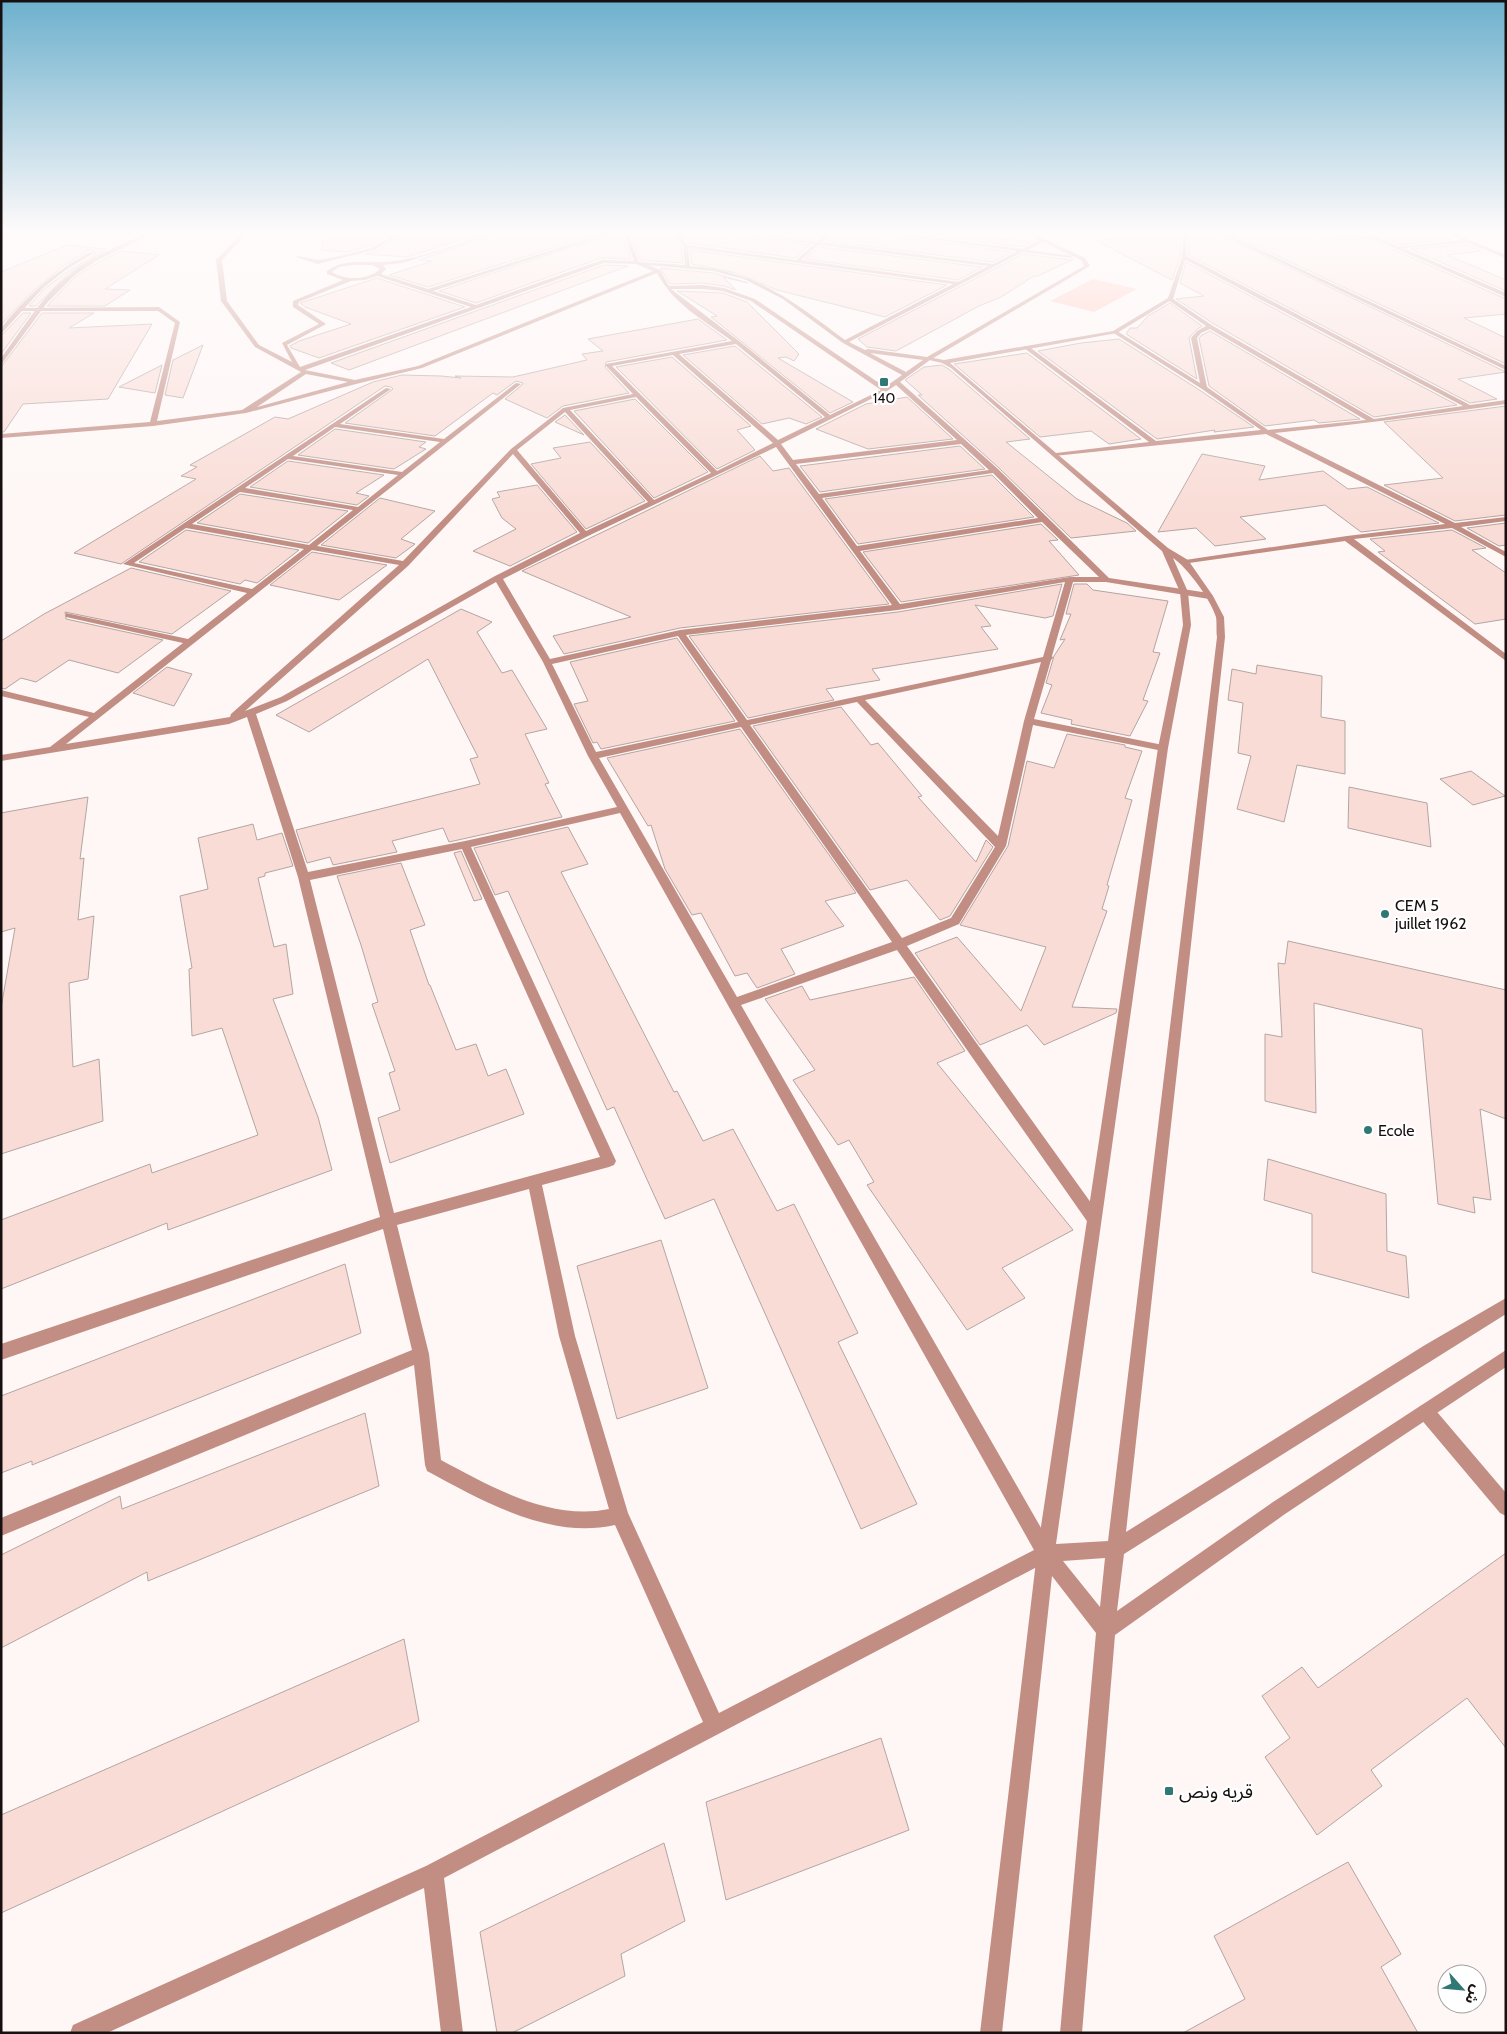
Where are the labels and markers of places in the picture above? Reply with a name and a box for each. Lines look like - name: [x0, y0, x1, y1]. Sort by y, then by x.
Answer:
- marker: 140: [878, 376, 890, 388]
- place label: 140: [873, 389, 895, 407]
- place label: CEM 5 juillet 1962: [1394, 896, 1467, 933]
- marker: CEM 5 juillet 1962: [1379, 908, 1391, 920]
- place label: Ecole: [1378, 1121, 1414, 1140]
- marker: Ecole: [1362, 1124, 1374, 1136]
- place label: قريه ونص: [1179, 1780, 1253, 1803]
- marker: قريه ونص: [1163, 1785, 1175, 1797]

